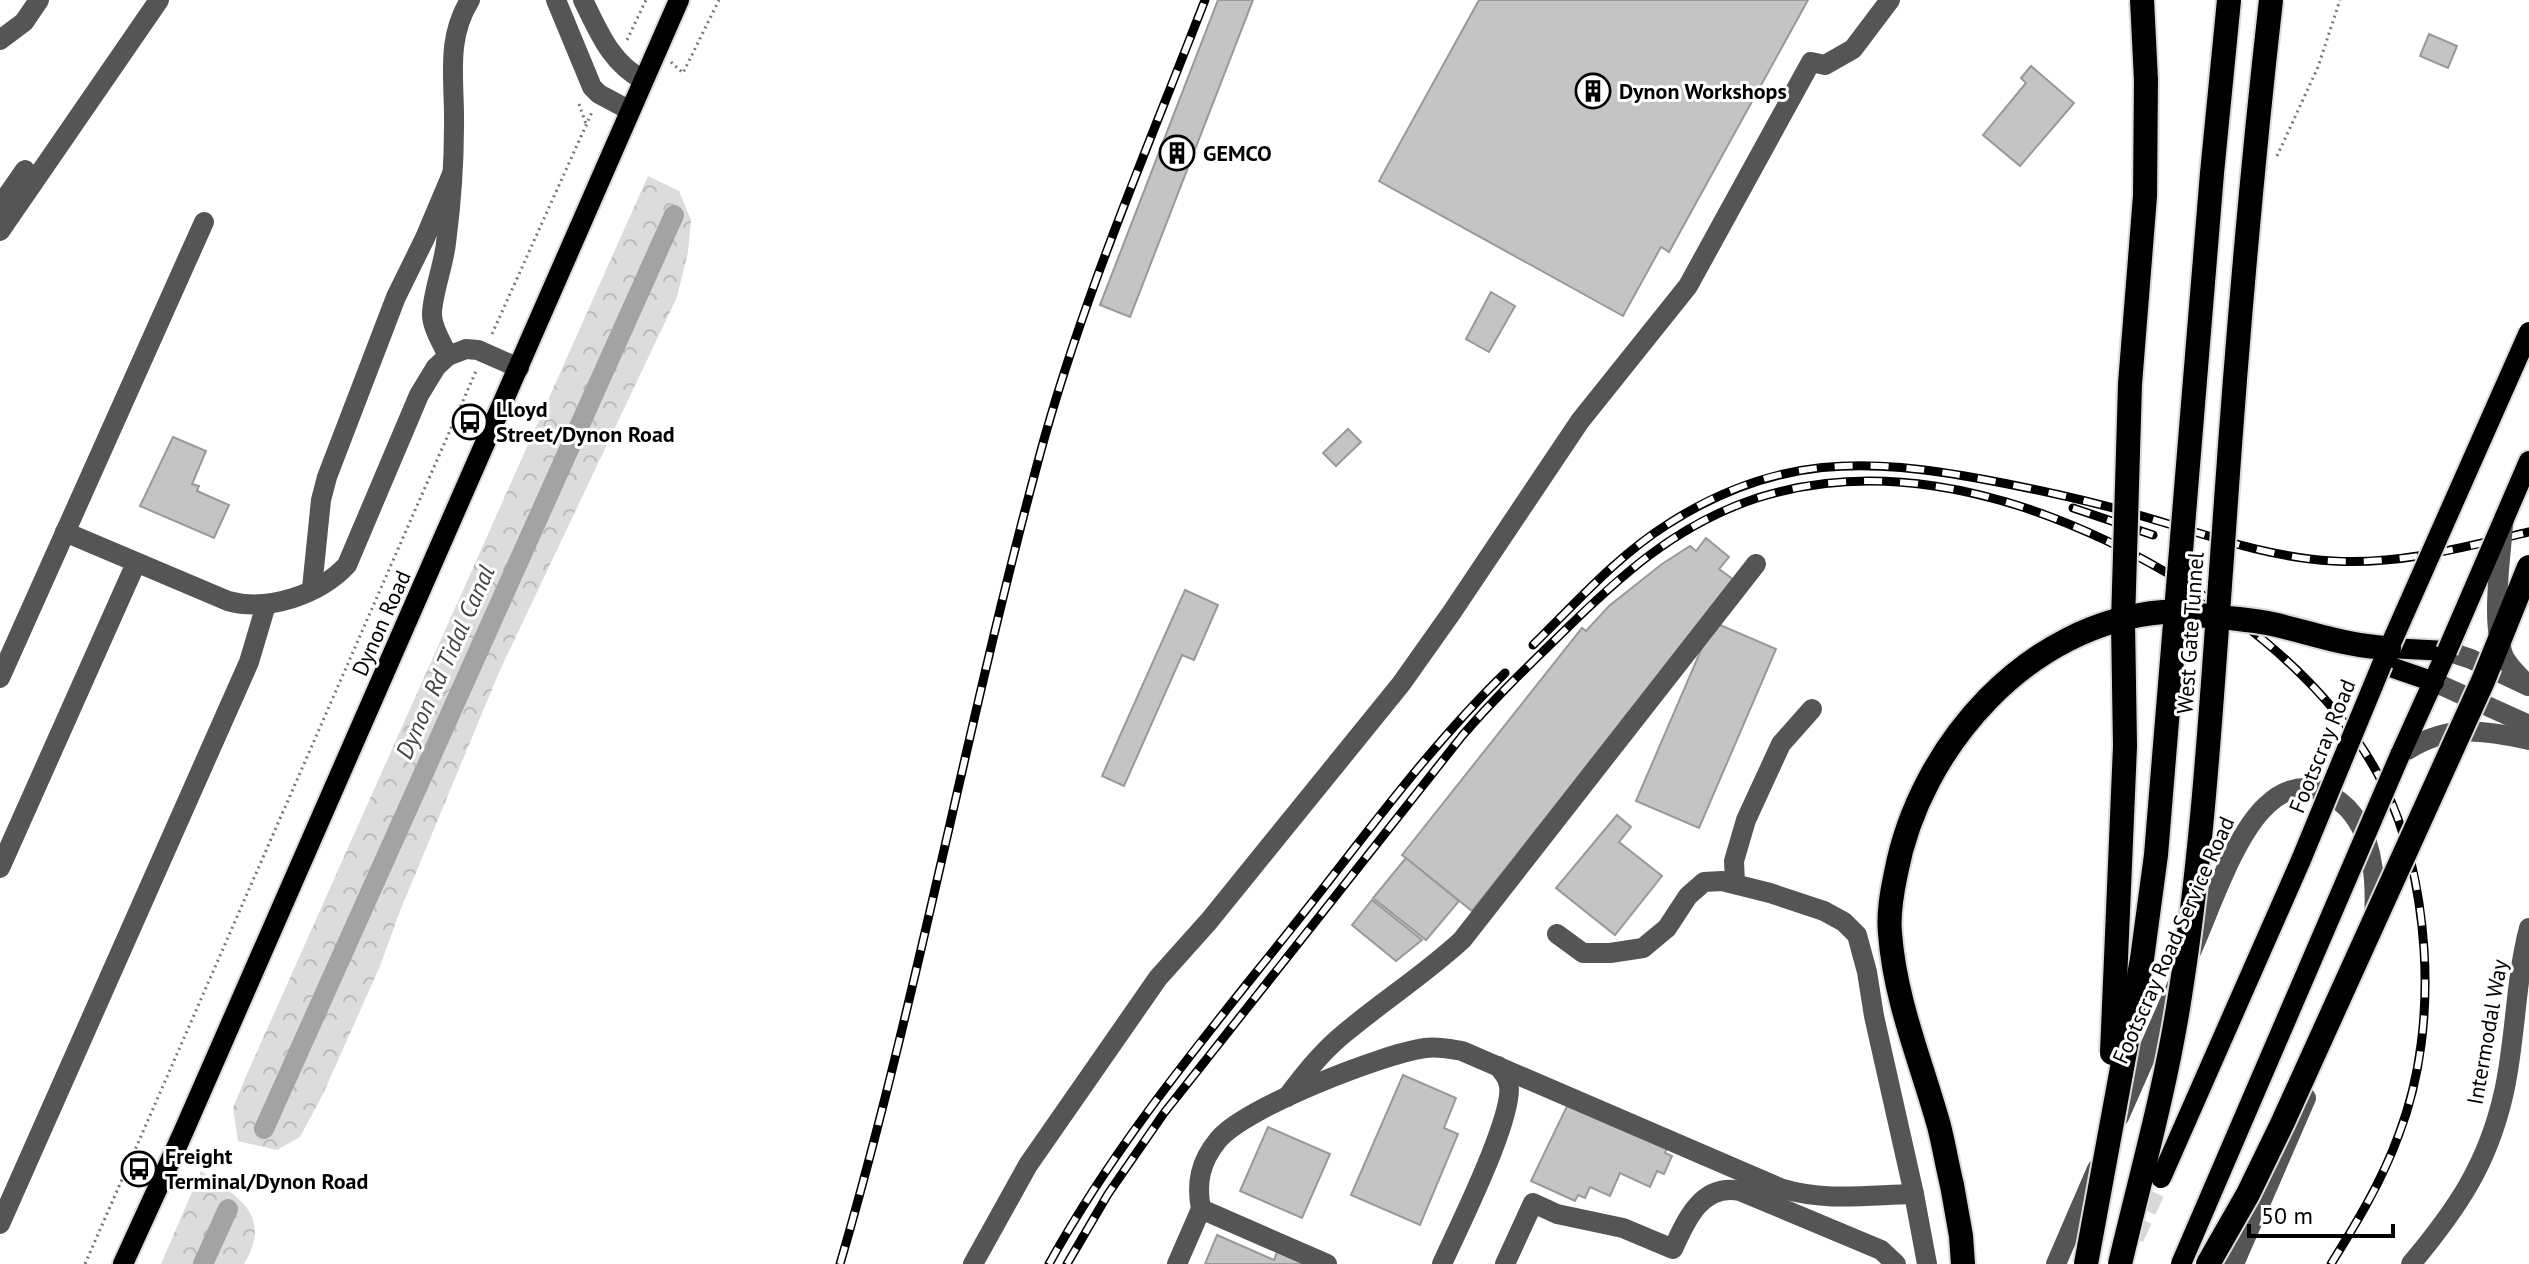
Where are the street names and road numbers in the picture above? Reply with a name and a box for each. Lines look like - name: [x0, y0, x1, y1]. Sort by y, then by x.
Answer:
- street label: West Gate Tunnel: [2170, 550, 2210, 715]
- street label: Dynon Road: [345, 566, 417, 680]
- street label: Footscray Road: [2282, 675, 2362, 817]
- street label: Footscray Road Service Road: [2106, 812, 2240, 1068]
- street label: Intermodal Way: [2460, 956, 2514, 1107]

